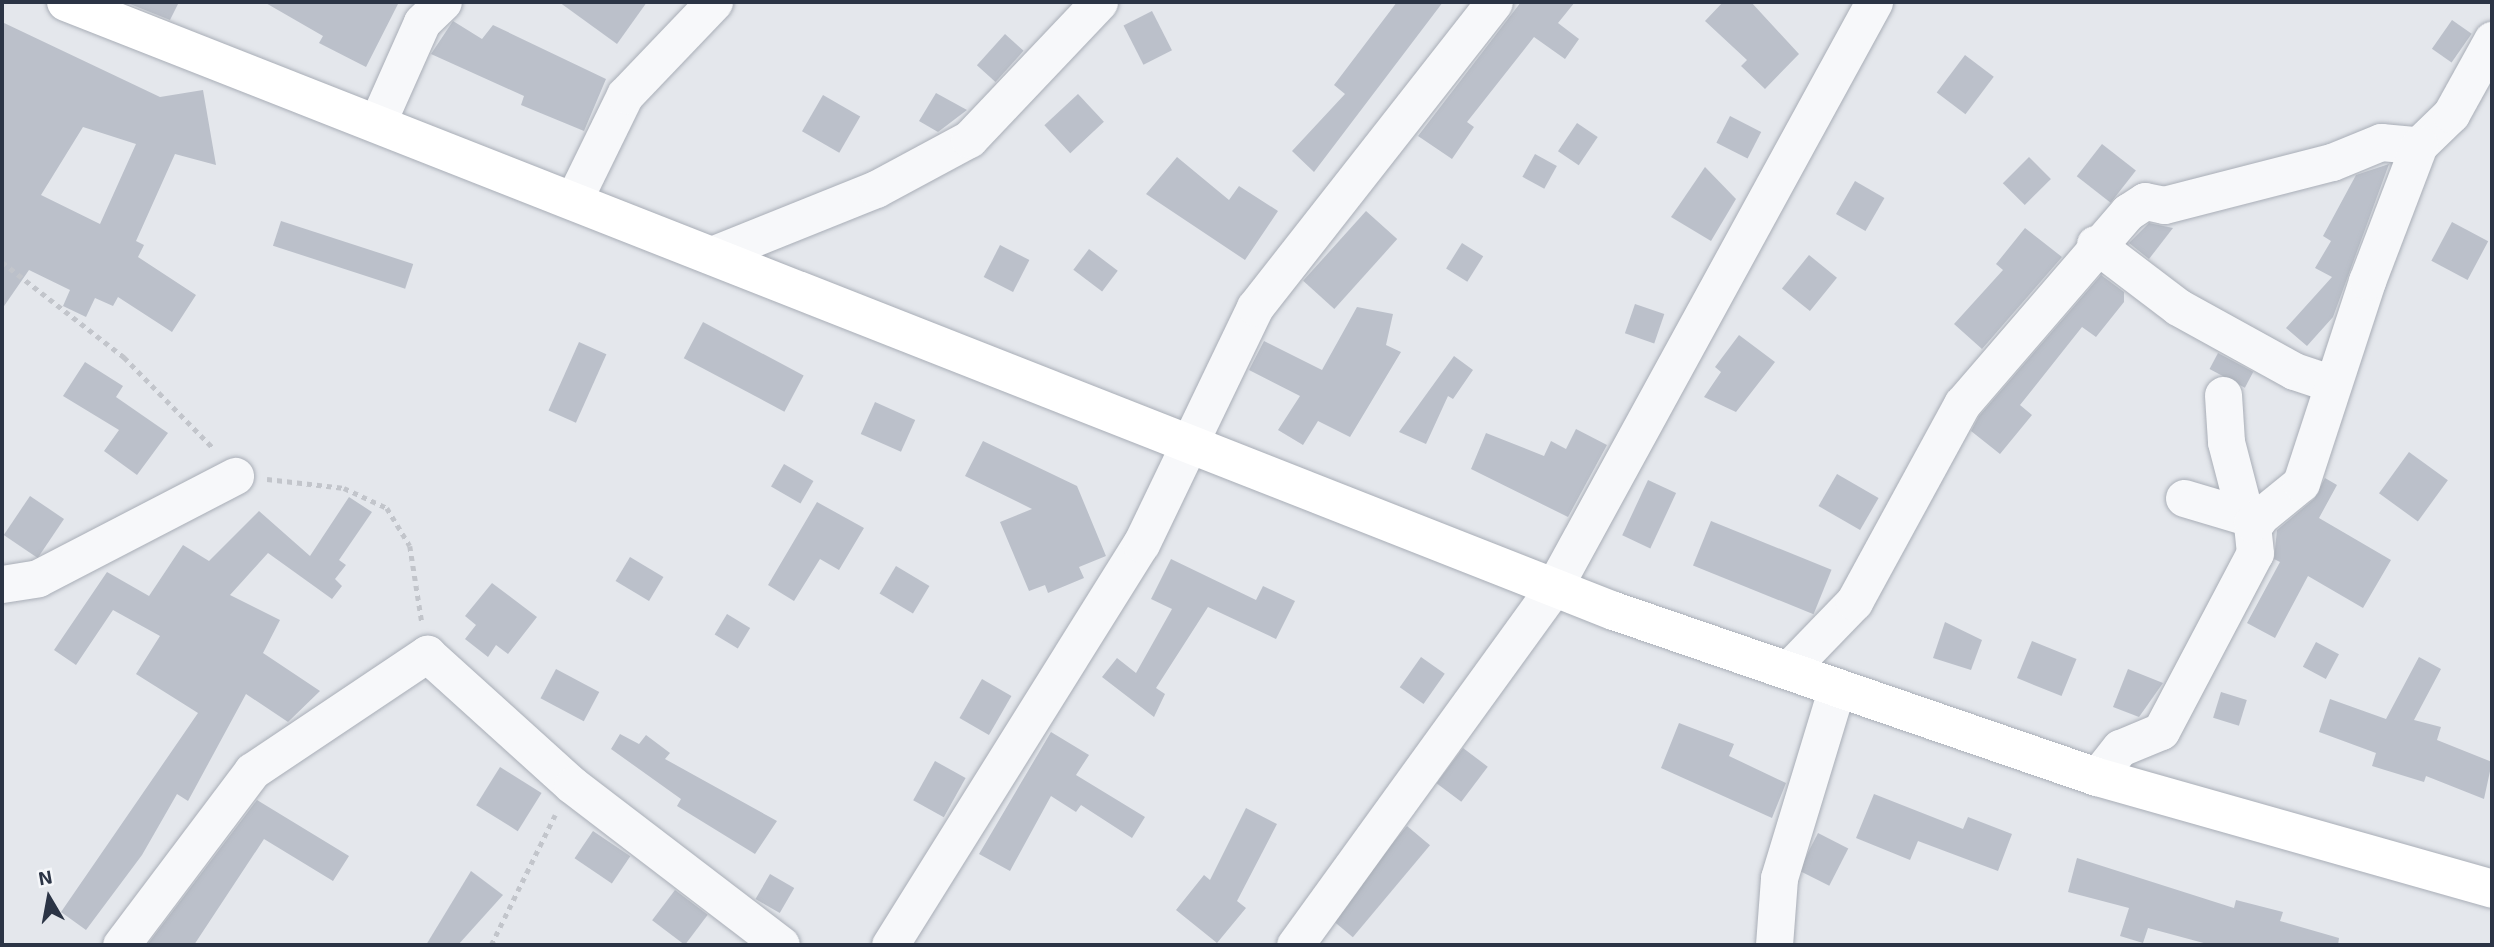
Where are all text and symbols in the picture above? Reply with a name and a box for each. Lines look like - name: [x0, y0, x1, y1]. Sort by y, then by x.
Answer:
- north arrow: [14, 863, 84, 933]
- text: N: [37, 864, 54, 889]

